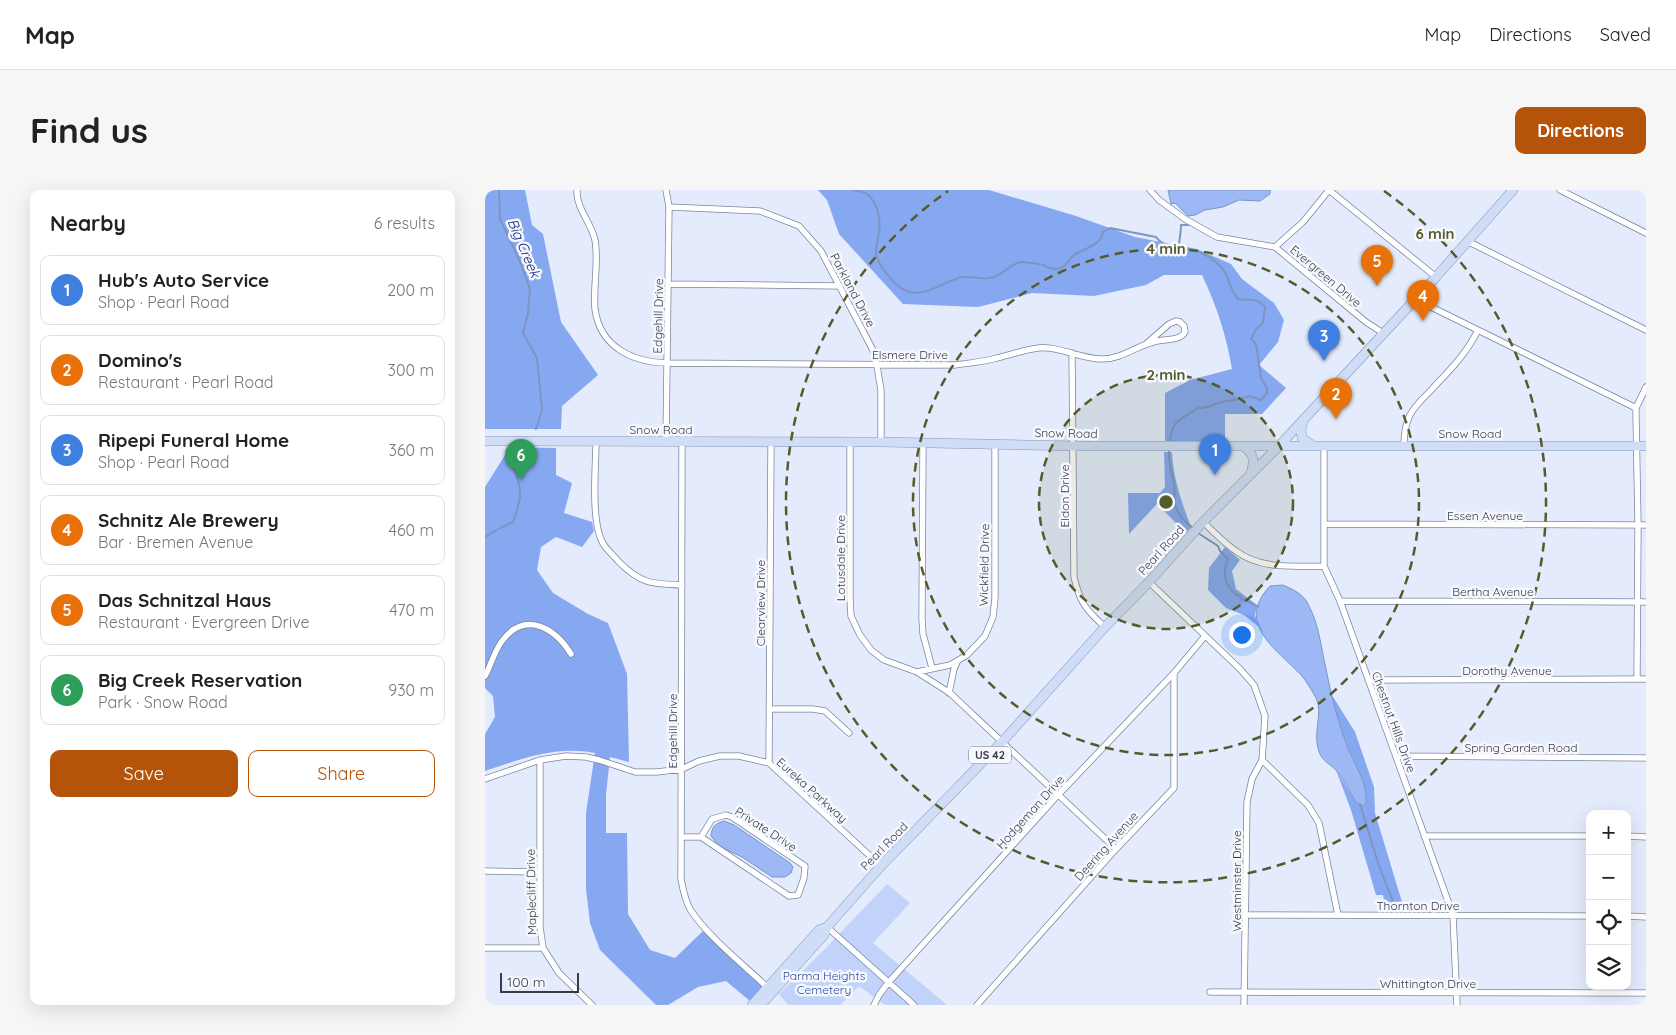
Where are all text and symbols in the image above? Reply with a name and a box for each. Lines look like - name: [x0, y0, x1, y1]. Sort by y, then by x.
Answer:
- text: Map: [25, 20, 75, 50]
- text: Map: [1424, 23, 1461, 46]
- text: Directions: [1489, 23, 1572, 46]
- text: Saved: [1600, 23, 1651, 46]
- button: Directions: [1515, 107, 1646, 154]
- text: Find us: [30, 108, 148, 152]
- text: Nearby: [50, 210, 126, 236]
- text: 6 results: [374, 213, 435, 233]
- water label: Big Creek: [504, 216, 545, 282]
- text: 6 min: [1416, 224, 1454, 243]
- text: 4 min: [1146, 239, 1186, 258]
- street label: Evergreen Drive: [1287, 242, 1365, 310]
- pin: 5: [1361, 245, 1393, 286]
- street label: Parkland Drive: [827, 250, 879, 330]
- text: Hub's Auto Service: [98, 268, 269, 292]
- street label: Edgehill Drive: [650, 278, 666, 354]
- text: 1: [64, 280, 70, 300]
- text: 200 m: [387, 280, 434, 300]
- pin: 4: [1407, 280, 1439, 321]
- text: Shop · Pearl Road: [98, 292, 229, 312]
- pin: 3: [1308, 320, 1340, 361]
- street label: Elsmere Drive: [872, 347, 948, 362]
- text: Domino's: [98, 348, 182, 372]
- text: 2: [62, 360, 72, 380]
- text: 300 m: [388, 360, 434, 380]
- text: 2 min: [1146, 365, 1186, 384]
- text: Restaurant · Pearl Road: [98, 372, 274, 392]
- pin: 2: [1320, 378, 1352, 419]
- street label: Snow Road: [629, 422, 693, 437]
- street label: Snow Road: [1034, 425, 1098, 441]
- street label: Snow Road: [1438, 426, 1502, 441]
- text: Ripepi Funeral Home: [98, 428, 289, 452]
- pin: 1: [1199, 434, 1231, 475]
- pin: 6: [505, 439, 537, 480]
- text: 3: [63, 440, 71, 460]
- text: 360 m: [389, 440, 434, 460]
- text: Shop · Pearl Road: [98, 452, 229, 472]
- street label: Eldon Drive: [1057, 464, 1072, 528]
- centre of rings: [1157, 493, 1175, 511]
- text: Schnitz Ale Brewery: [98, 508, 279, 532]
- street label: Essen Avenue: [1447, 508, 1523, 523]
- street label: Lotusdale Drive: [833, 515, 848, 601]
- text: 4: [62, 520, 72, 540]
- text: 460 m: [388, 520, 434, 540]
- street label: Pearl Road: [1135, 522, 1187, 578]
- street label: Wickfield Drive: [976, 523, 992, 606]
- text: Bar · Bremen Avenue: [98, 532, 253, 552]
- street label: Clearview Drive: [753, 559, 768, 646]
- street label: Bertha Avenue: [1452, 584, 1534, 599]
- text: Das Schnitzal Haus: [98, 588, 271, 612]
- text: 5: [62, 600, 72, 620]
- text: 470 m: [389, 600, 434, 620]
- text: Restaurant · Evergreen Drive: [98, 612, 310, 632]
- your location: [1229, 622, 1255, 648]
- street label: Dorothy Avenue: [1462, 663, 1552, 678]
- text: Big Creek Reservation: [98, 668, 302, 692]
- street label: Chestnut Hills Drive: [1369, 669, 1419, 775]
- text: 6: [63, 680, 71, 700]
- text: 930 m: [388, 680, 434, 700]
- text: Park · Snow Road: [98, 692, 228, 712]
- street label: Edgehill Drive: [665, 693, 680, 769]
- street label: Spring Garden Road: [1464, 740, 1578, 755]
- road number: US 42: [969, 746, 1011, 764]
- button: Save: [50, 750, 238, 797]
- button: Share: [248, 750, 435, 797]
- street label: Eureka Parkway: [773, 754, 851, 826]
- street label: Hodgeman Drive: [993, 772, 1067, 852]
- street label: Private Drive: [732, 803, 800, 855]
- street label: Deering Avenue: [1071, 808, 1141, 884]
- map controls: [1586, 810, 1631, 990]
- button: +: [1586, 810, 1631, 855]
- street label: Pearl Road: [857, 819, 911, 873]
- street label: Westminster Drive: [1229, 830, 1244, 932]
- street label: Maplecliff Drive: [523, 849, 539, 935]
- button: −: [1586, 855, 1631, 900]
- street label: Thornton Drive: [1376, 898, 1460, 913]
- button: locate: [1586, 900, 1631, 945]
- button: layers: [1586, 945, 1631, 990]
- park label: Parma Heights Cemetery: [783, 968, 866, 997]
- scale bar: [500, 970, 579, 993]
- text: 100 m: [507, 973, 545, 991]
- street label: Whittington Drive: [1380, 976, 1476, 991]

